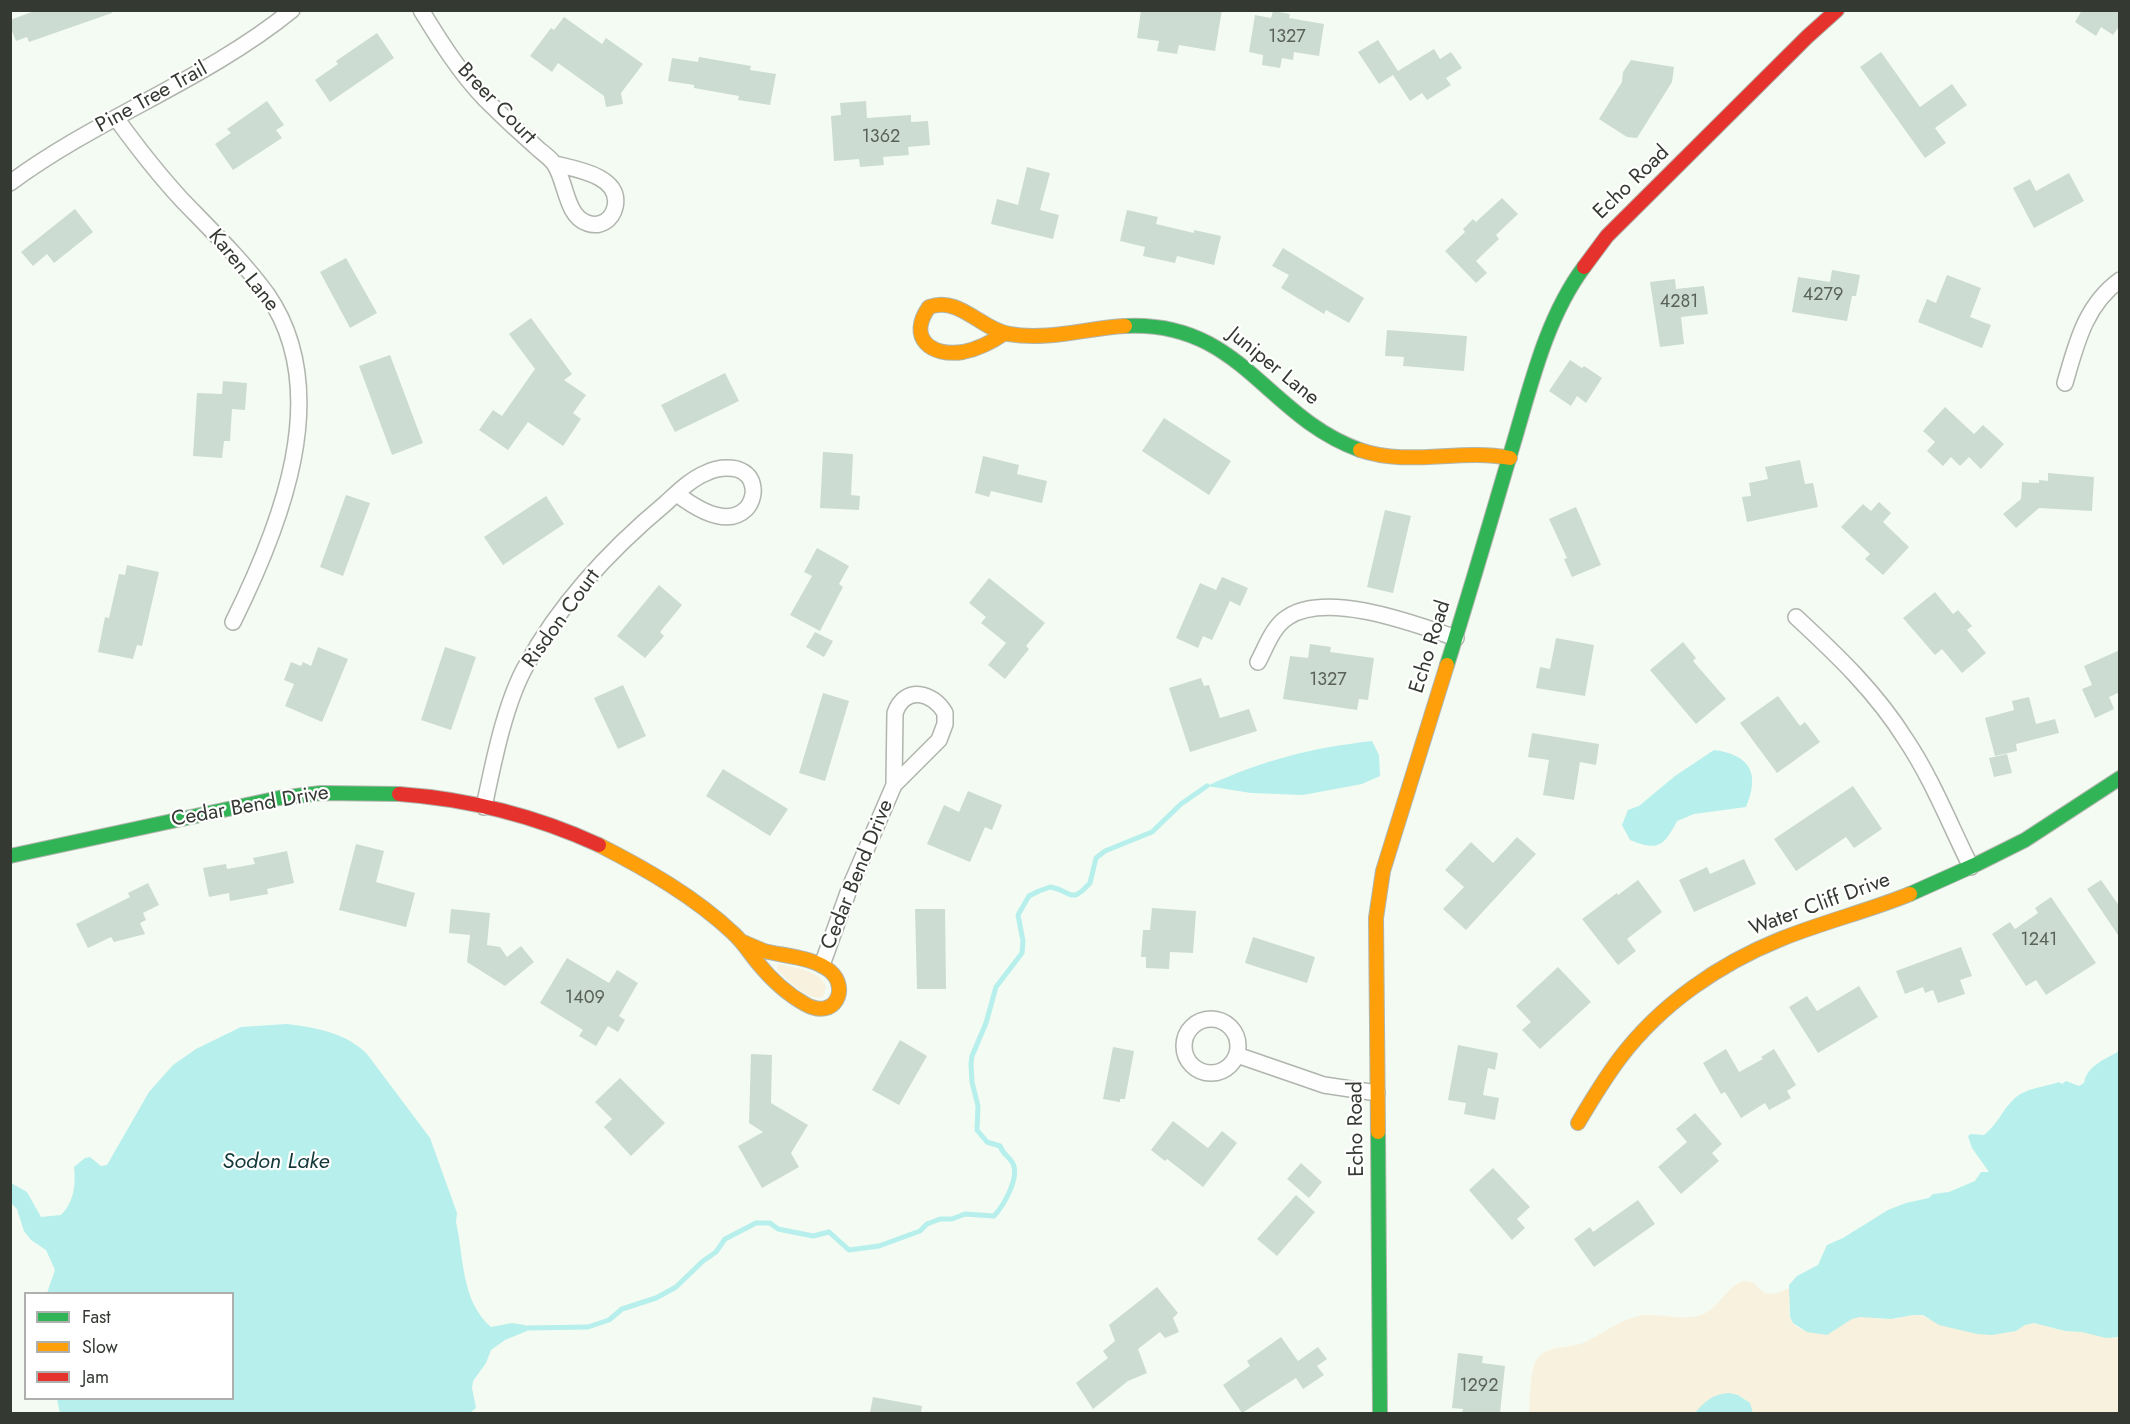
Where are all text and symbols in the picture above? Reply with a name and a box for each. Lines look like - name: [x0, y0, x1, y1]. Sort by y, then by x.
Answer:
- house number: 1327: [1268, 27, 1306, 49]
- street label: Pine Tree Trail: [92, 57, 212, 139]
- street label: Breer Court: [451, 58, 541, 150]
- house number: 1362: [862, 127, 900, 149]
- street label: Echo Road: [1589, 141, 1675, 225]
- street label: Karen Lane: [202, 225, 284, 317]
- house number: 4279: [1803, 285, 1843, 307]
- house number: 4281: [1660, 292, 1698, 314]
- street label: Juniper Lane: [1222, 323, 1324, 411]
- street label: Risdon Court: [518, 565, 606, 673]
- street label: Echo Road: [1405, 598, 1457, 696]
- house number: 1327: [1309, 670, 1347, 692]
- street label: Cedar Bend Drive: [169, 781, 331, 833]
- street label: Cedar Bend Drive: [816, 796, 900, 954]
- street label: Water Cliff Drive: [1746, 868, 1894, 942]
- house number: 1241: [2021, 930, 2057, 952]
- house number: 1409: [565, 988, 605, 1010]
- street label: Echo Road: [1344, 1081, 1370, 1177]
- water label: Sodon Lake: [223, 1150, 329, 1176]
- legend: [24, 1292, 234, 1400]
- text: Fast: [82, 1304, 111, 1330]
- text: Slow: [82, 1334, 118, 1360]
- text: Jam: [82, 1364, 109, 1390]
- house number: 1292: [1460, 1376, 1498, 1398]

